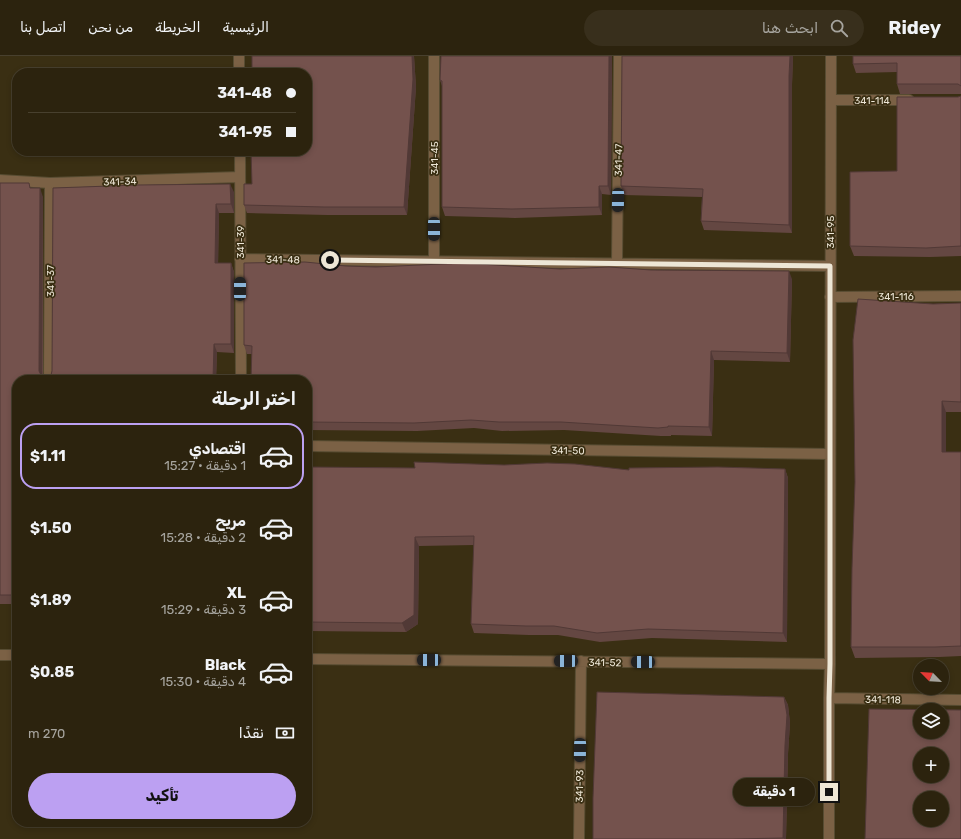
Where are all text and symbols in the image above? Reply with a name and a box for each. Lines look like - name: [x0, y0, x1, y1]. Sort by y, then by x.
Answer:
- search box: [584, 10, 864, 46]
- text: Ridey: [888, 16, 941, 39]
- icon: search: [828, 17, 850, 39]
- text: اتصل بنا: [20, 19, 66, 36]
- text: من نحن: [88, 19, 133, 36]
- text: الخريطة: [155, 19, 200, 36]
- text: الرئيسية: [222, 19, 269, 36]
- text: ابحث هنا: [762, 19, 818, 37]
- text: 341-48: [217, 84, 272, 102]
- street label: 341-114: [854, 95, 890, 107]
- text: 341-95: [218, 123, 272, 141]
- street label: 341-45: [429, 141, 441, 175]
- street label: 341-47: [613, 144, 625, 176]
- street label: 341-34: [103, 175, 137, 189]
- car: [612, 188, 624, 212]
- street label: 341-95: [825, 216, 837, 248]
- car: [428, 217, 440, 241]
- street label: 341-39: [235, 225, 247, 258]
- route start: [321, 251, 339, 269]
- street label: 341-48: [266, 254, 300, 266]
- street label: 341-37: [45, 265, 57, 297]
- car: [234, 277, 246, 301]
- street label: 341-116: [878, 291, 914, 303]
- text: اختر الرحلة: [212, 388, 296, 410]
- icon: car: [258, 438, 294, 474]
- text: اقتصادي: [189, 440, 246, 458]
- street label: 341-50: [551, 445, 585, 457]
- text: $1.11: [30, 447, 66, 465]
- text: 1 دقيقة · 15:27: [164, 458, 246, 473]
- icon: car: [258, 510, 294, 546]
- text: مريح: [215, 512, 246, 530]
- text: $1.50: [30, 519, 72, 537]
- text: 2 دقيقة · 15:28: [161, 530, 246, 545]
- icon: car: [258, 582, 294, 618]
- text: XL: [227, 584, 246, 602]
- text: $1.89: [30, 591, 71, 609]
- text: 3 دقيقة · 15:29: [161, 602, 246, 617]
- icon: car: [258, 654, 294, 690]
- car: [417, 654, 441, 666]
- car: [554, 655, 578, 667]
- text: Black: [205, 656, 246, 674]
- car: [631, 656, 655, 668]
- street label: 341-52: [588, 657, 622, 669]
- north arrow: [913, 659, 949, 695]
- map controls: [913, 659, 949, 827]
- text: $0.85: [30, 663, 74, 681]
- text: 4 دقيقة · 15:30: [160, 674, 246, 689]
- street label: 341-118: [865, 694, 901, 706]
- button: layers: [913, 703, 949, 739]
- icon: cash: [274, 722, 296, 744]
- text: نقدًا: [239, 724, 264, 742]
- text: 270 m: [28, 726, 65, 741]
- car: [574, 738, 586, 762]
- button: +: [913, 747, 949, 783]
- street label: 341-93: [574, 770, 586, 803]
- button: تأكيد: [28, 773, 296, 819]
- callout: 1 دقيقة: [733, 778, 815, 806]
- route end: [820, 783, 838, 801]
- text: 1 دقيقة: [753, 784, 795, 799]
- button: −: [913, 791, 949, 827]

